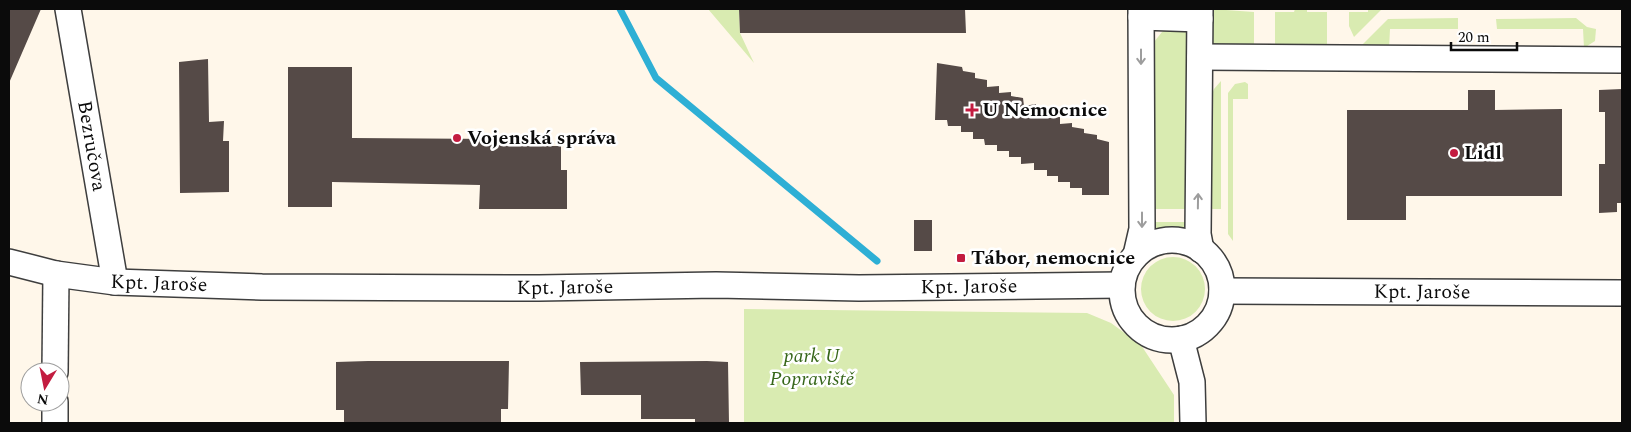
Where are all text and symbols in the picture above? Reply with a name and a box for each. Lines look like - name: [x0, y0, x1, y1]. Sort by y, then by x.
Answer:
- scale bar: [1451, 20, 1517, 52]
- text: 20 m: [1458, 26, 1490, 49]
- one-way arrow: [1136, 49, 1146, 65]
- place label: U Nemocnice: [982, 95, 1107, 125]
- street label: Bezručova: [69, 98, 114, 194]
- marker: U Nemocnice: [966, 104, 978, 116]
- place label: Vojenská správa: [467, 123, 617, 153]
- marker: Vojenská správa: [451, 132, 463, 144]
- place label: Lidl: [1464, 138, 1502, 168]
- marker: Lidl: [1448, 147, 1460, 159]
- one-way arrow: [1193, 193, 1203, 210]
- one-way arrow: [1137, 212, 1147, 228]
- place label: Tábor, nemocnice: [971, 243, 1135, 273]
- marker: Tábor, nemocnice: [955, 252, 967, 264]
- street label: Kpt. Jaroše: [110, 267, 208, 300]
- street label: Kpt. Jaroše: [920, 271, 1017, 302]
- street label: Kpt. Jaroše: [516, 272, 614, 303]
- street label: Kpt. Jaroše: [1373, 277, 1471, 307]
- park label: park U Popraviště: [770, 341, 856, 394]
- north arrow: [20, 362, 70, 412]
- text: N: [35, 388, 50, 411]

